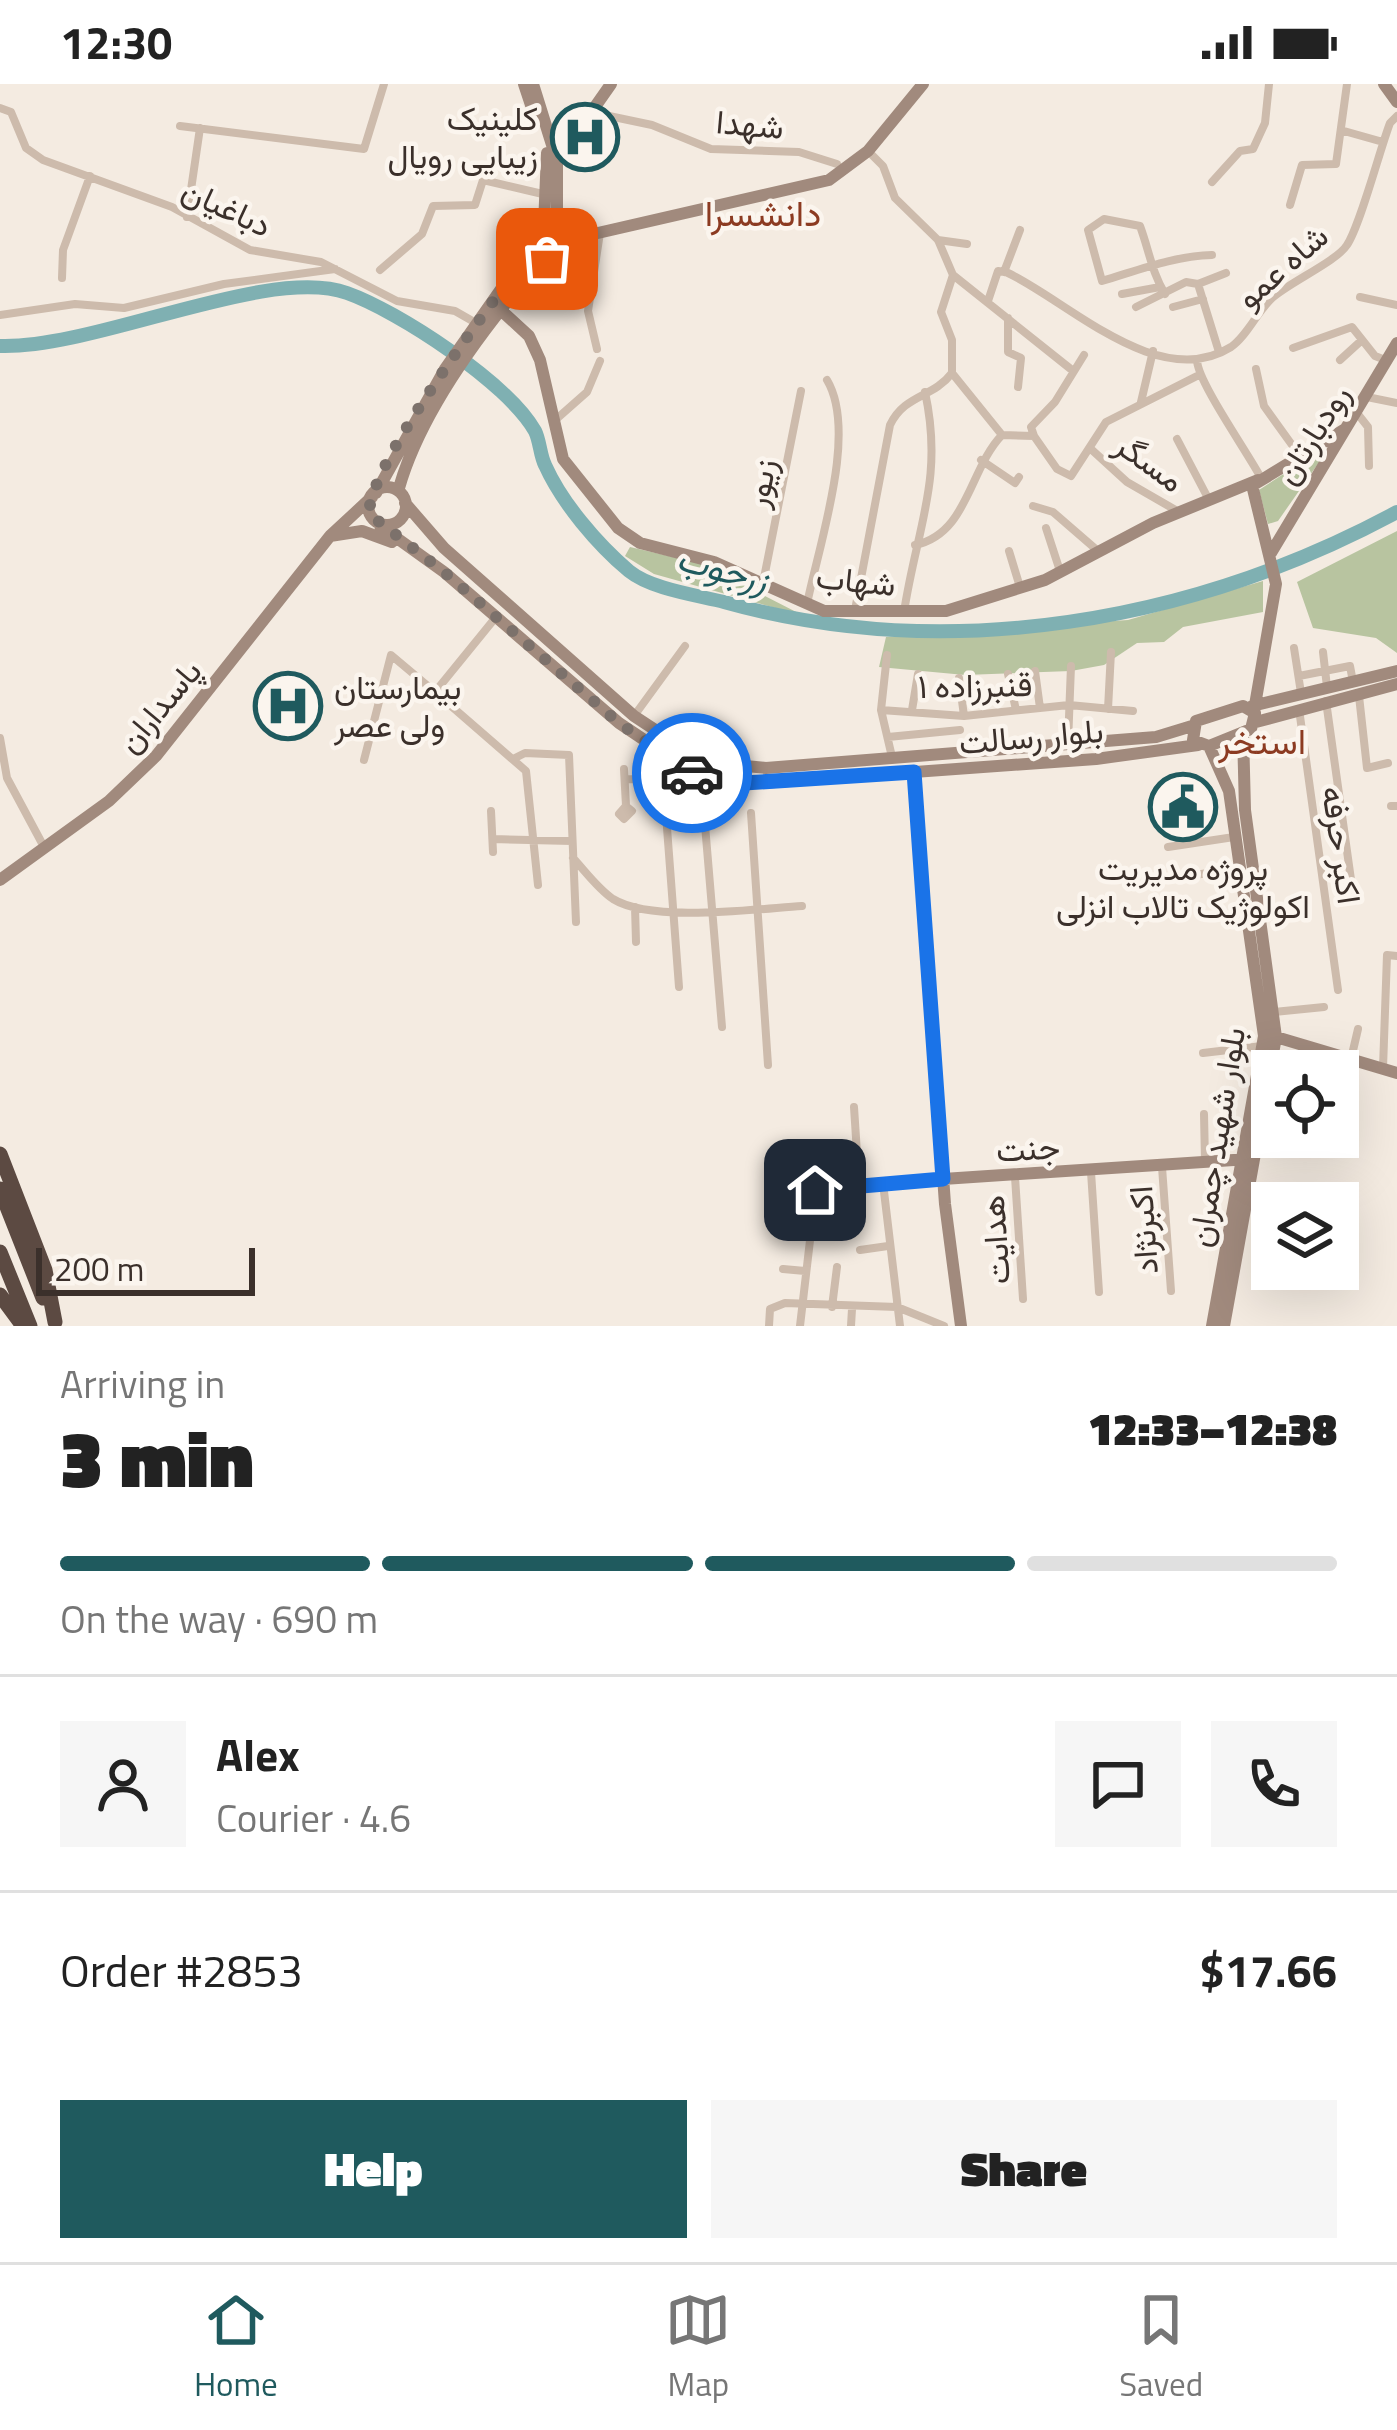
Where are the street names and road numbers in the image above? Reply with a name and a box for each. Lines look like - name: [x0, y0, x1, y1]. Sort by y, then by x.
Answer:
- street label: شهدا: [714, 96, 786, 152]
- street label: دباغیان: [174, 164, 280, 250]
- street label: شاه عمو: [1225, 212, 1339, 320]
- street label: رودبارتان: [1262, 374, 1362, 494]
- street label: مسگر: [1104, 419, 1195, 504]
- street label: زیور: [730, 454, 790, 513]
- street label: شهاب: [814, 551, 898, 609]
- street label: پاسداران: [105, 648, 213, 764]
- street label: قنبرزاده ۱: [917, 659, 1033, 711]
- street label: بلوار رسالت: [957, 705, 1105, 767]
- street label: اکبر حرفه: [1309, 783, 1375, 907]
- street label: بلوار شهید چمران: [1174, 1024, 1258, 1250]
- street label: جنت: [995, 1121, 1061, 1175]
- street label: اکبرنژاد: [1115, 1184, 1171, 1276]
- street label: هدایت: [967, 1194, 1023, 1286]

